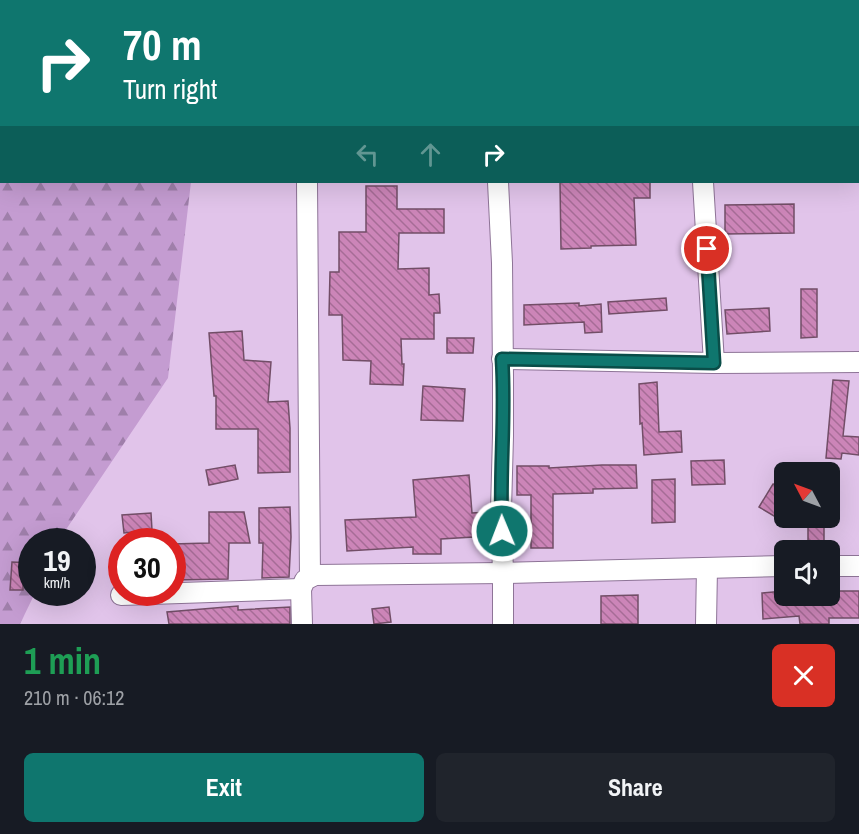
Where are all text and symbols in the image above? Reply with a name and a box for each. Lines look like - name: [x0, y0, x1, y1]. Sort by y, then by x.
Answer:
- text: 70 m: [123, 17, 202, 73]
- icon: right: [24, 24, 102, 102]
- text: Turn right: [123, 71, 217, 107]
- icon: left: [351, 138, 384, 171]
- icon: ahead: [414, 138, 447, 171]
- icon: right: [477, 138, 510, 171]
- pin: [681, 223, 732, 274]
- icon: arrive: [690, 232, 723, 265]
- north arrow: [774, 462, 840, 528]
- map controls: [774, 462, 840, 606]
- position arrow: [470, 499, 534, 563]
- speed limit sign: 30: [108, 528, 186, 606]
- text: 19: [43, 540, 71, 580]
- button: sound: [774, 540, 840, 606]
- text: km/h: [44, 572, 70, 593]
- text: 1 min: [24, 637, 101, 685]
- button: close: [772, 644, 835, 707]
- text: 210 m · 06:12: [24, 684, 124, 711]
- button: Exit: [24, 753, 424, 822]
- button: Share: [436, 753, 835, 822]

